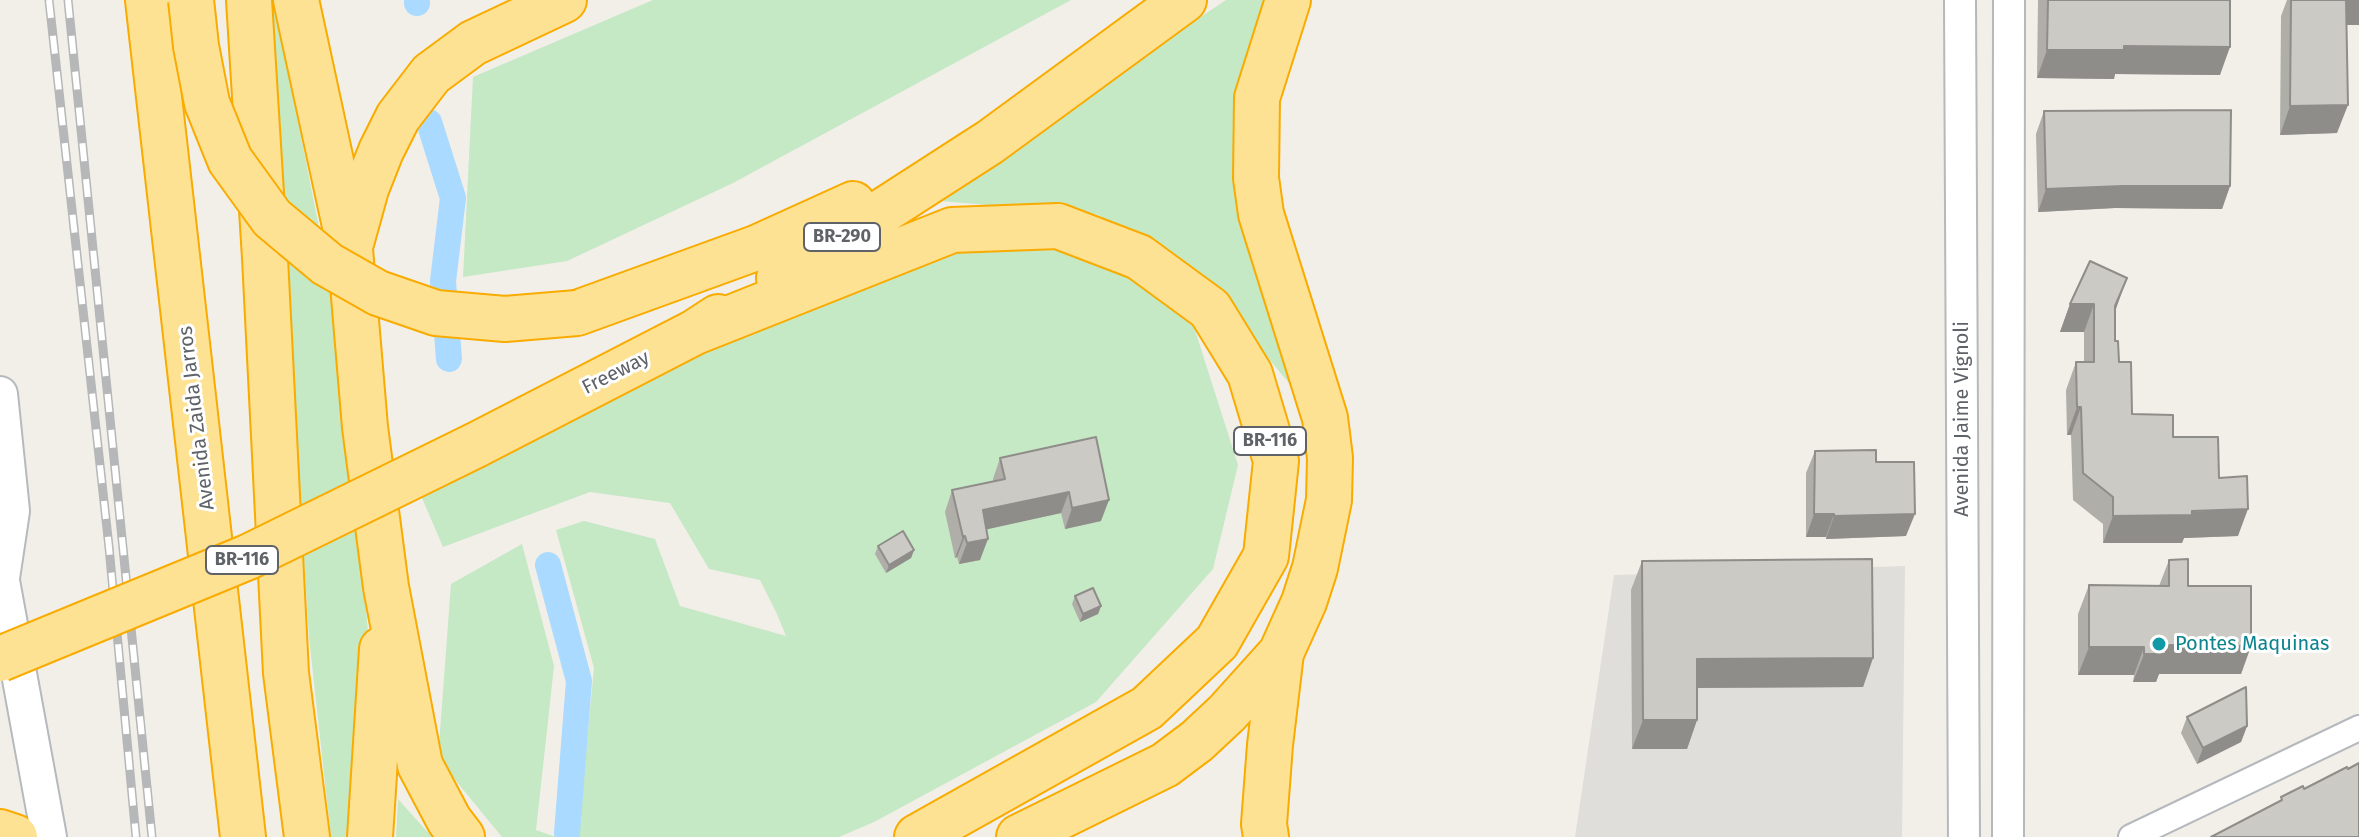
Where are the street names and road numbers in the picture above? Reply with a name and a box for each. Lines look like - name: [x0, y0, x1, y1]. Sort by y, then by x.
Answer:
- road number: BR-290: [804, 223, 880, 251]
- street label: Avenida Jaime Vignoli: [1950, 321, 1974, 517]
- street label: Avenida Zaida Jarros: [174, 325, 220, 511]
- street label: Freeway: [578, 346, 654, 400]
- road number: BR-116: [1234, 427, 1306, 455]
- road number: BR-116: [206, 546, 278, 574]

